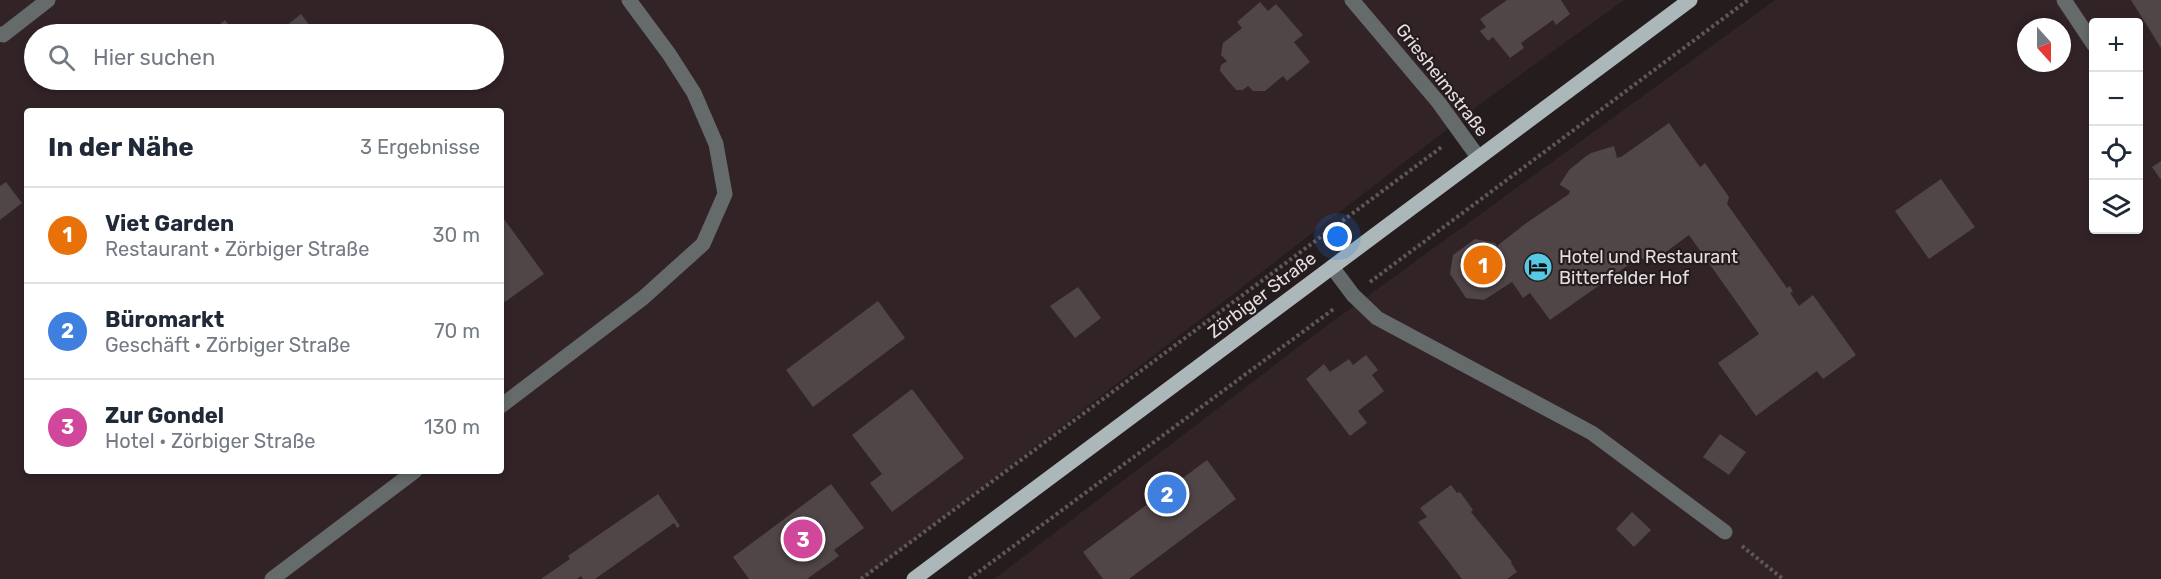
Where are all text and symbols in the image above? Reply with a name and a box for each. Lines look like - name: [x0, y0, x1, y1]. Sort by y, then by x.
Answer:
- north arrow: [2017, 18, 2071, 72]
- map controls: [2089, 18, 2143, 234]
- button: +: [2089, 18, 2143, 72]
- street label: Griesheimstraße: [1391, 19, 1493, 141]
- search box: [24, 24, 504, 90]
- icon: search: [45, 41, 78, 74]
- text: Hier suchen: [93, 44, 215, 71]
- button: −: [2089, 72, 2143, 126]
- button: locate: [2089, 126, 2143, 180]
- text: In der Nähe: [48, 132, 194, 163]
- text: 3 Ergebnisse: [360, 135, 480, 159]
- button: layers: [2089, 180, 2143, 234]
- text: Viet Garden: [105, 210, 234, 237]
- your location: [1323, 222, 1352, 251]
- text: 1: [63, 223, 72, 247]
- text: 30 m: [433, 223, 480, 247]
- text: Restaurant · Zörbiger Straße: [105, 237, 369, 261]
- pin: 1: [1464, 242, 1502, 288]
- place label: Hotel und Restaurant Bitterfelder Hof: [1559, 246, 1738, 289]
- street label: Zörbiger Straße: [1203, 247, 1321, 343]
- hotel icon: Hotel und Restaurant Bitterfelder Hof: [1522, 251, 1554, 283]
- text: Büromarkt: [105, 306, 224, 333]
- text: 2: [61, 319, 74, 343]
- text: 70 m: [434, 319, 480, 343]
- text: Geschäft · Zörbiger Straße: [105, 333, 351, 357]
- text: Zur Gondel: [105, 402, 224, 429]
- text: 3: [61, 415, 74, 439]
- text: 130 m: [424, 415, 480, 439]
- text: Hotel · Zörbiger Straße: [105, 429, 315, 453]
- pin: 2: [1148, 472, 1186, 516]
- pin: 3: [784, 516, 822, 562]

